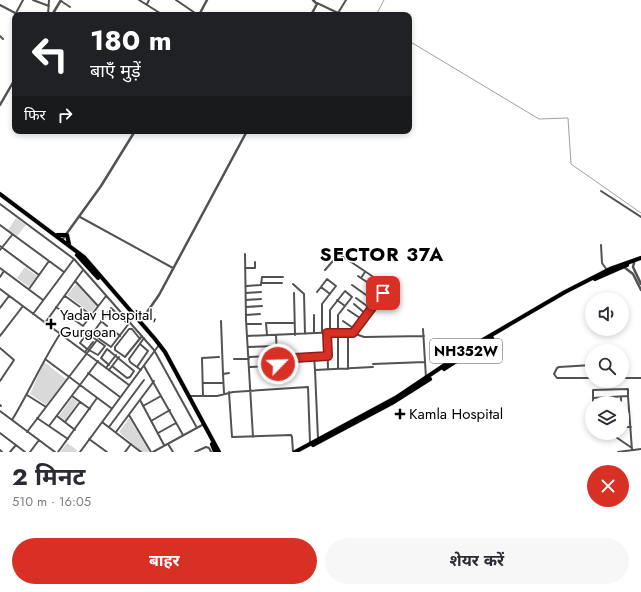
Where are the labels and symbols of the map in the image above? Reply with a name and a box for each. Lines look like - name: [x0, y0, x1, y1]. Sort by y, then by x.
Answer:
- district label: SECTOR 37A: [320, 241, 444, 268]
- pin: [366, 276, 400, 310]
- place label: Yadav Hospital, Gurgoan: [60, 304, 157, 343]
- marker: Yadav Hospital, Gurgoan: [45, 318, 57, 330]
- road number: NH352W: [430, 339, 502, 363]
- position arrow: [257, 343, 299, 385]
- place label: Kamla Hospital: [409, 403, 503, 425]
- marker: Kamla Hospital: [394, 408, 406, 420]

